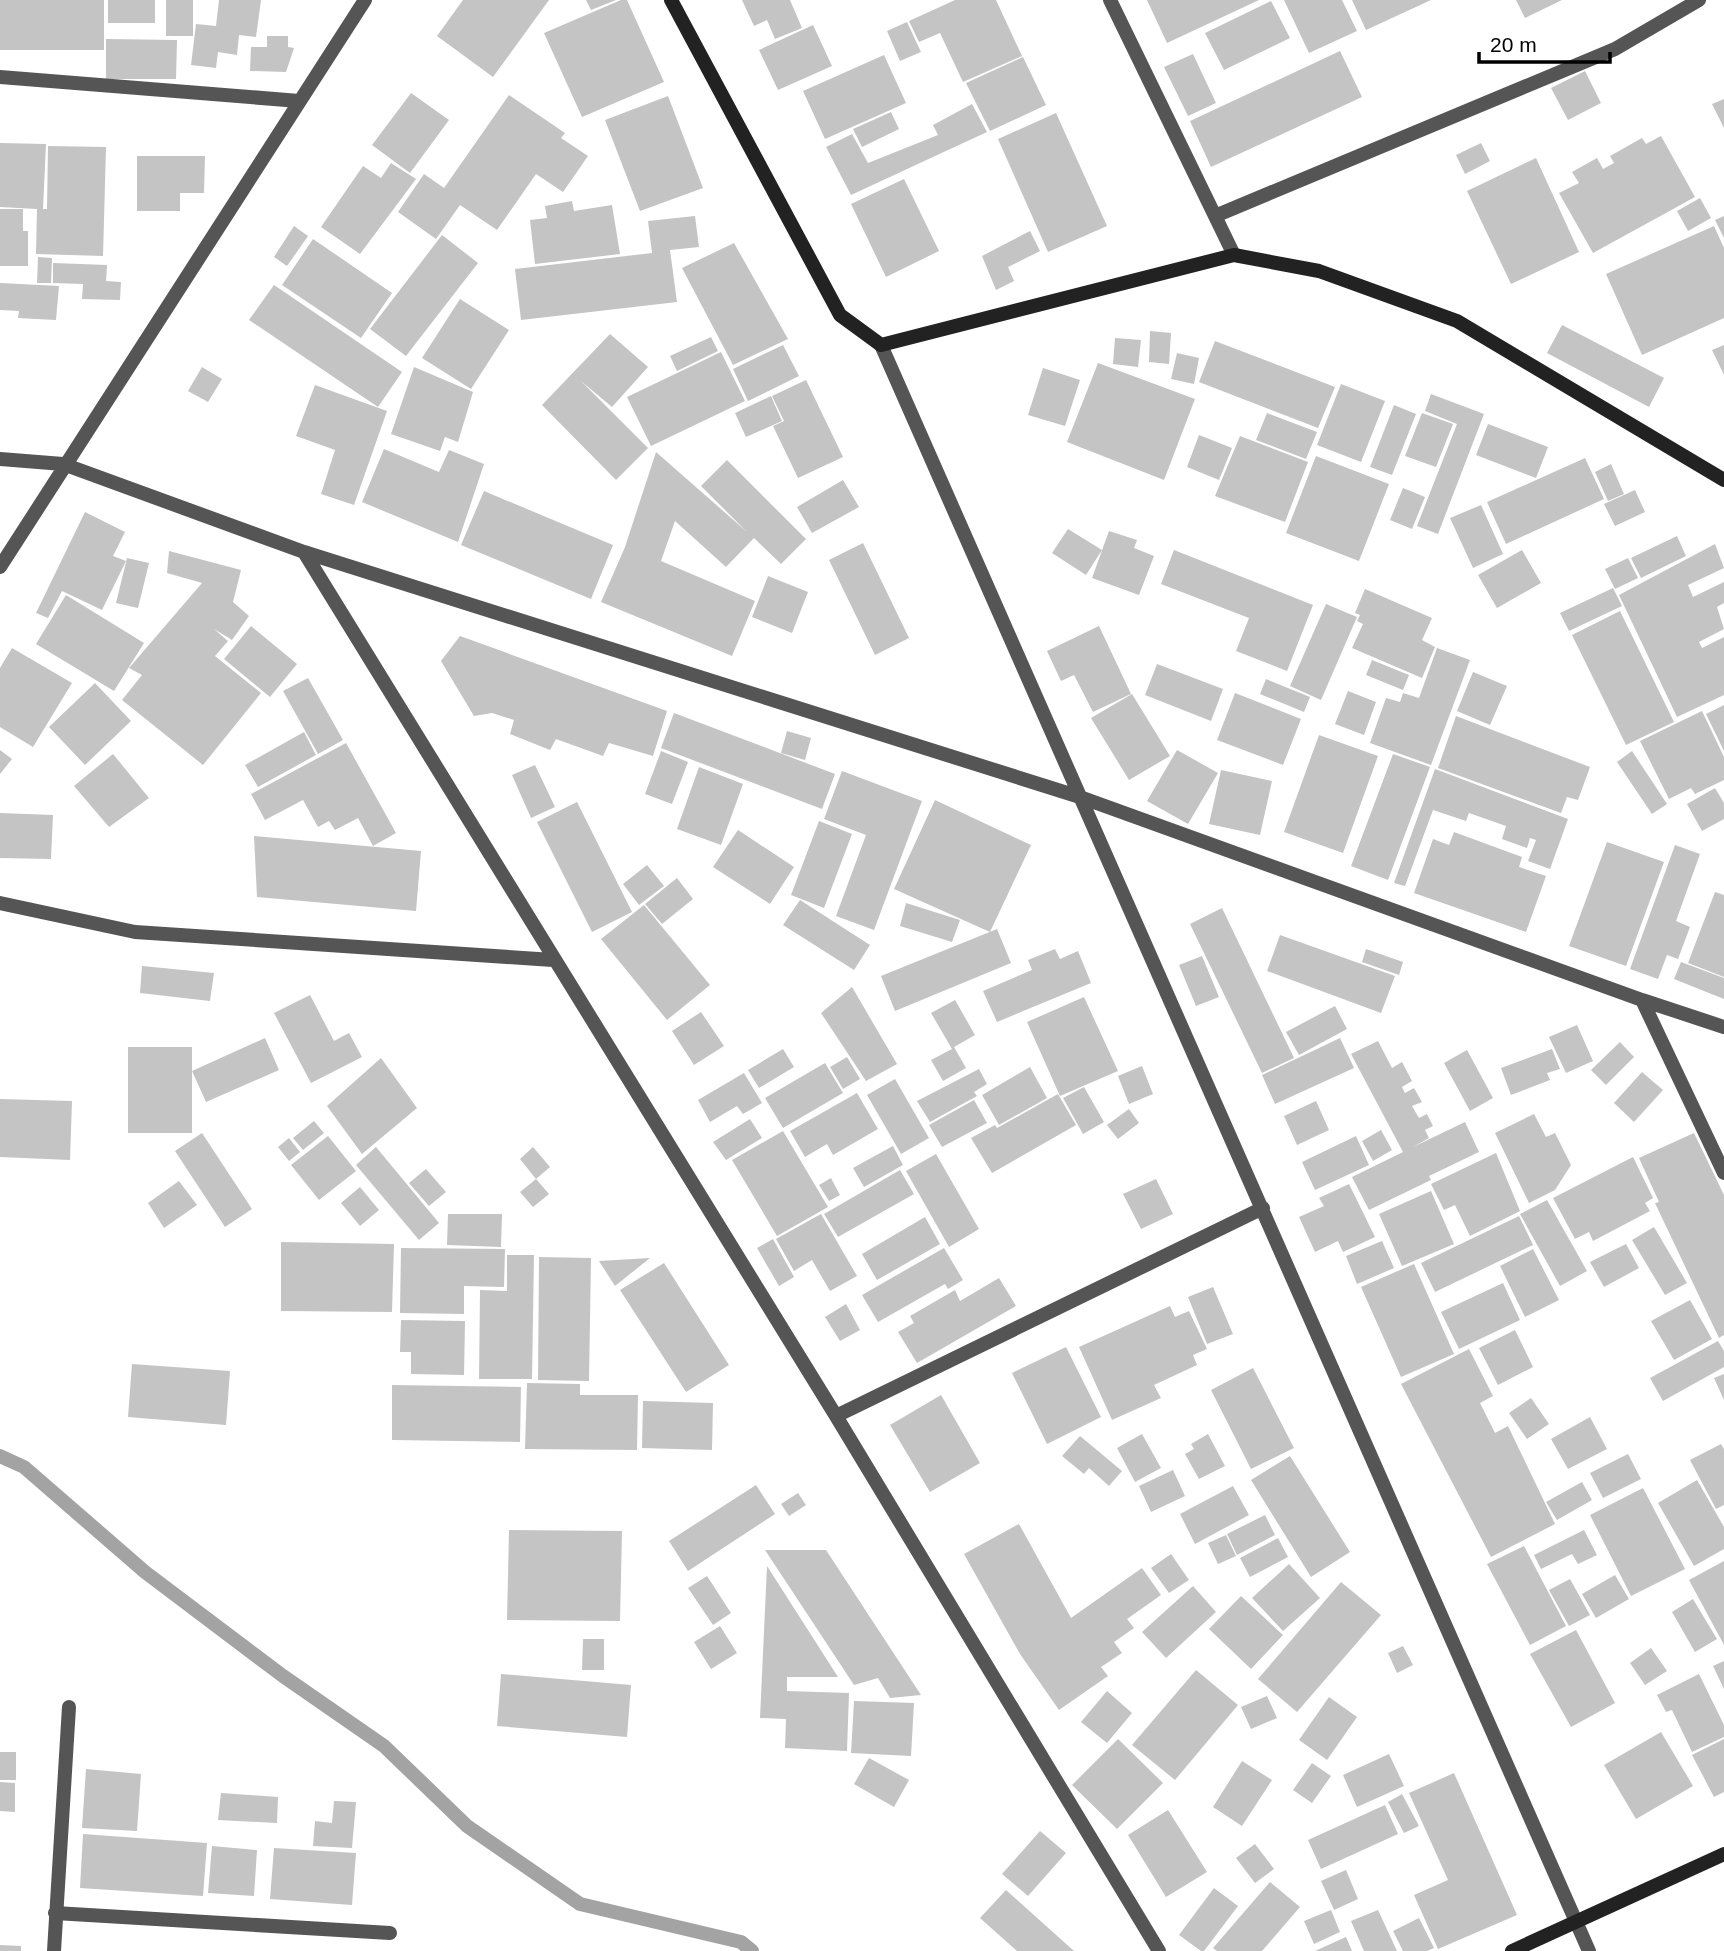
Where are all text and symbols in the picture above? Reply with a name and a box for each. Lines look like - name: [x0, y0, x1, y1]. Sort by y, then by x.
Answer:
- scale bar: [1479, 21, 1610, 65]
- text: 20 m: [1490, 33, 1537, 56]

